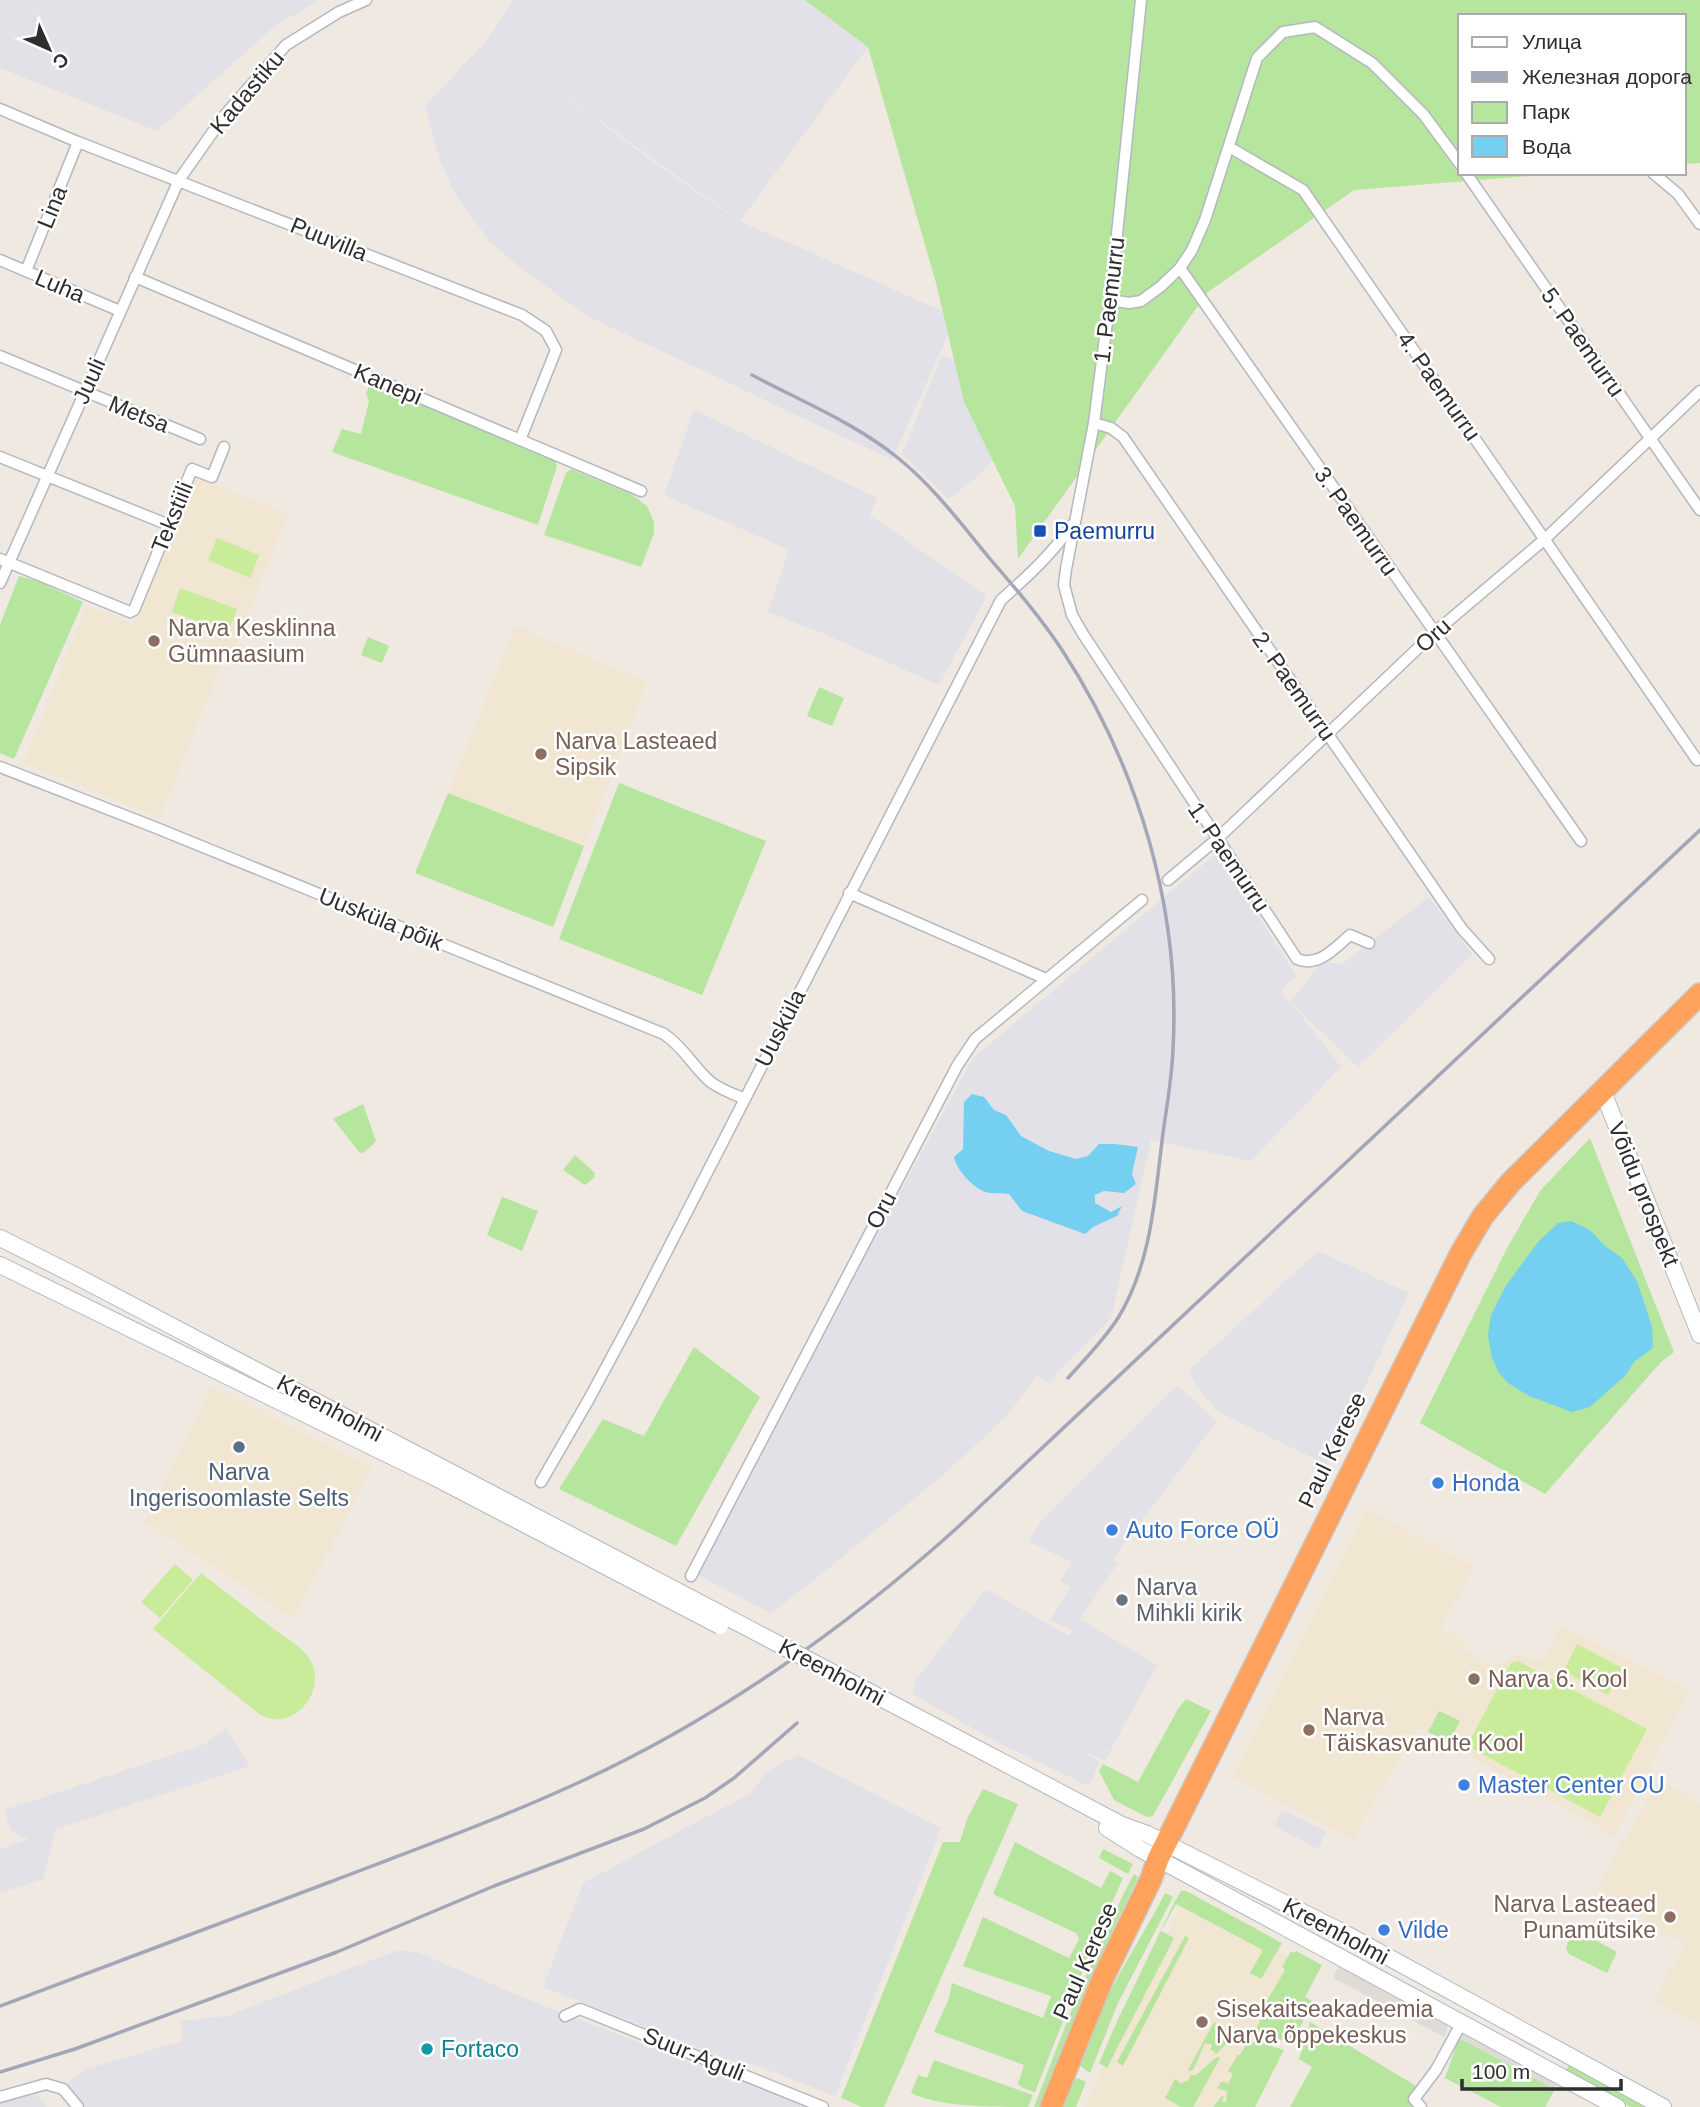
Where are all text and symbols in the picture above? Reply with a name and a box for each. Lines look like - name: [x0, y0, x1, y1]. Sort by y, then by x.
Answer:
- north arrow: [14, 14, 84, 84]
- legend: [1458, 14, 1686, 175]
- text: Улица: [1522, 30, 1582, 53]
- street label: Kadastiku: [205, 45, 289, 139]
- text: С: [48, 48, 73, 73]
- text: Железная дорога: [1522, 65, 1692, 88]
- text: Парк: [1522, 100, 1570, 123]
- text: Вода: [1522, 135, 1571, 158]
- street label: Lina: [32, 182, 72, 232]
- street label: Puuvilla: [287, 212, 371, 266]
- street label: 1. Paemurru: [1088, 236, 1130, 364]
- street label: Luha: [31, 264, 89, 308]
- street label: 5. Paemurru: [1536, 283, 1630, 401]
- street label: 4. Paemurru: [1392, 327, 1486, 445]
- street label: Juuli: [68, 354, 110, 408]
- street label: Kanepi: [350, 358, 426, 410]
- street label: Metsa: [105, 390, 173, 438]
- street label: 3. Paemurru: [1309, 462, 1403, 580]
- street label: Tekstiili: [146, 478, 198, 556]
- place label: Paemurru: [1054, 518, 1155, 544]
- marker: Paemurru: [1032, 523, 1048, 539]
- street label: Oru: [1410, 613, 1456, 657]
- place label: Narva Kesklinna Gümnaasium: [168, 615, 336, 667]
- street label: 2. Paemurru: [1247, 627, 1341, 745]
- marker: Narva Kesklinna Gümnaasium: [146, 633, 162, 649]
- place label: Narva Lasteaed Sipsik: [555, 728, 717, 780]
- marker: Narva Lasteaed Sipsik: [533, 746, 549, 762]
- street label: 1. Paemurru: [1183, 797, 1275, 917]
- street label: Uusküla põik: [315, 882, 447, 956]
- street label: Uusküla: [750, 985, 811, 1071]
- street label: Võidu prospekt: [1603, 1118, 1685, 1271]
- street label: Oru: [861, 1187, 901, 1233]
- street label: Kreenholmi: [273, 1369, 387, 1447]
- street label: Paul Kerese: [1293, 1388, 1371, 1512]
- marker: Narva Ingerisoomlaste Selts: [231, 1439, 247, 1455]
- place label: Narva Ingerisoomlaste Selts: [129, 1459, 349, 1511]
- place label: Honda: [1452, 1470, 1520, 1496]
- marker: Honda: [1430, 1475, 1446, 1491]
- place label: Auto Force OÜ: [1126, 1517, 1279, 1543]
- marker: Auto Force OÜ: [1104, 1522, 1120, 1538]
- place label: Narva Mihkli kirik: [1136, 1574, 1243, 1626]
- marker: Narva Mihkli kirik: [1114, 1592, 1130, 1608]
- street label: Kreenholmi: [775, 1633, 889, 1711]
- place label: Narva 6. Kool: [1488, 1666, 1627, 1692]
- marker: Narva 6. Kool: [1466, 1671, 1482, 1687]
- place label: Narva Täiskasvanute Kool: [1323, 1704, 1524, 1756]
- marker: Narva Täiskasvanute Kool: [1301, 1722, 1317, 1738]
- place label: Master Center OU: [1478, 1772, 1665, 1798]
- marker: Master Center OU: [1456, 1777, 1472, 1793]
- place label: Narva Lasteaed Punamütsike: [1494, 1891, 1656, 1943]
- street label: Kreenholmi: [1279, 1892, 1393, 1970]
- street label: Paul Kerese: [1048, 1898, 1122, 2024]
- marker: Narva Lasteaed Punamütsike: [1662, 1909, 1678, 1925]
- place label: Vilde: [1398, 1917, 1449, 1943]
- marker: Vilde: [1376, 1922, 1392, 1938]
- place label: Sisekaitseakadeemia Narva õppekeskus: [1216, 1996, 1434, 2048]
- marker: Sisekaitseakadeemia Narva õppekeskus: [1194, 2014, 1210, 2030]
- street label: Suur-Aguli: [639, 2022, 749, 2086]
- place label: Fortaco: [441, 2036, 519, 2062]
- marker: Fortaco: [419, 2041, 435, 2057]
- scale bar: [1462, 2048, 1621, 2092]
- text: 100 m: [1472, 2060, 1530, 2083]

